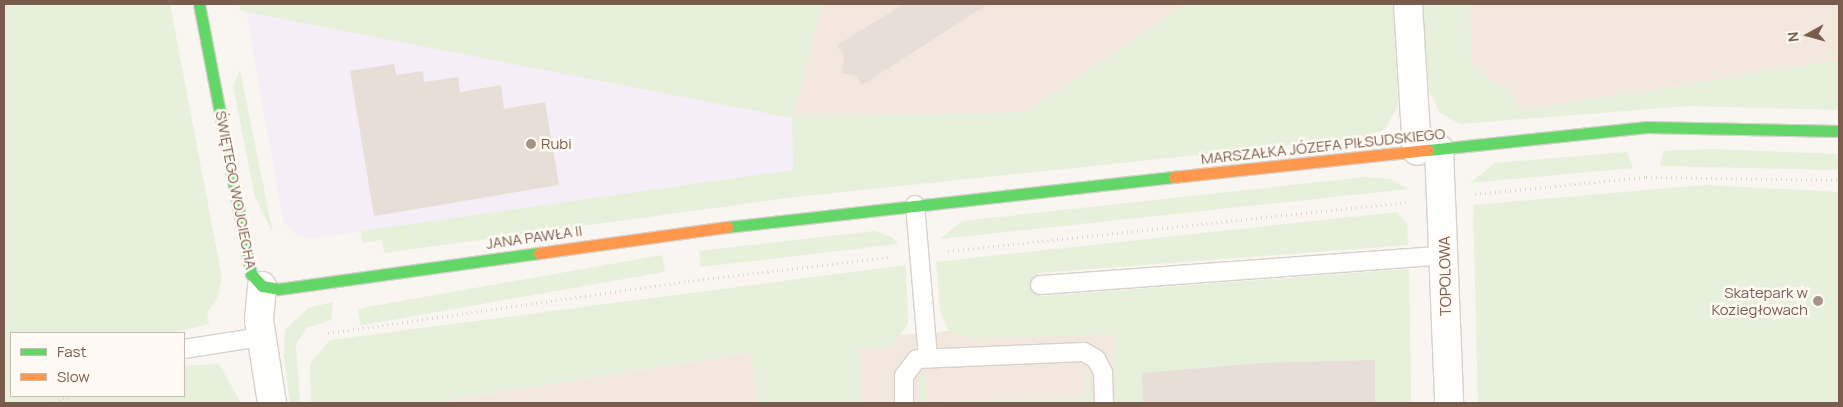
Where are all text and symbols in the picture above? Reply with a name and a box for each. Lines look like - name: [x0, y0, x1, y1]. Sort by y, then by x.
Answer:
- north arrow: [1783, 10, 1833, 60]
- text: N: [1783, 31, 1803, 43]
- street label: ŚWIĘTEGO WOJCIECHA: [212, 109, 260, 271]
- street label: MARSZAŁKA JÓZEFA PIŁSUDSKIEGO: [1200, 124, 1446, 168]
- place label: Rubi: [541, 135, 572, 153]
- marker: Rubi: [525, 138, 537, 150]
- street label: JANA PAWŁA II: [485, 221, 583, 253]
- street label: TOPOLOWA: [1435, 236, 1455, 316]
- place label: Skatepark w Koziegłowach: [1712, 283, 1808, 318]
- marker: Skatepark w Koziegłowach: [1812, 295, 1824, 307]
- legend: [10, 332, 185, 397]
- text: Fast: [57, 341, 86, 362]
- text: Slow: [57, 366, 90, 387]

